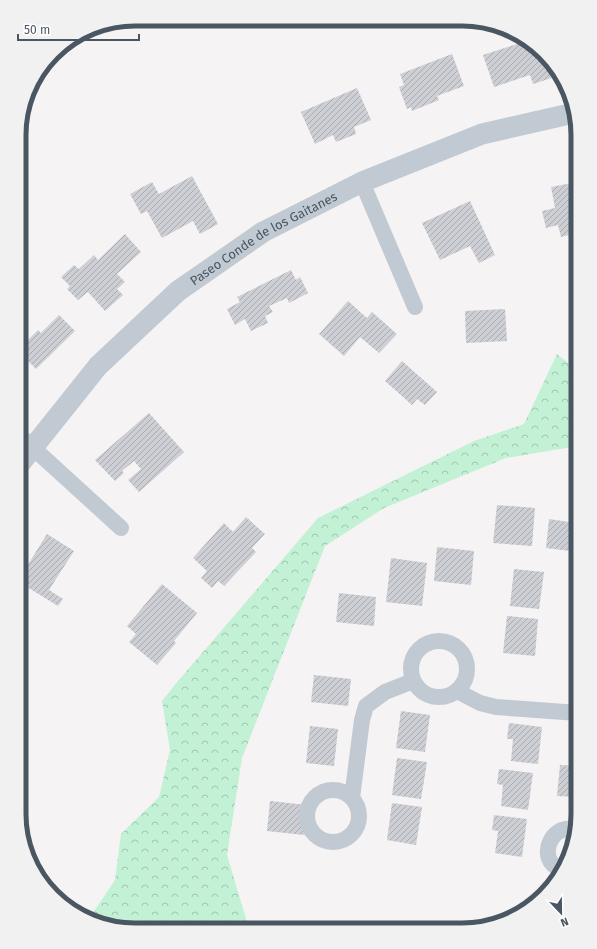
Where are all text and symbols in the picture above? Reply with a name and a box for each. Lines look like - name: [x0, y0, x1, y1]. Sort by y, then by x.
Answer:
- scale bar: [18, 16, 139, 42]
- text: 50 m: [24, 23, 50, 37]
- street label: Paseo Conde de los Gaitanes: [187, 188, 339, 288]
- north arrow: [541, 893, 581, 933]
- text: N: [559, 914, 570, 929]

